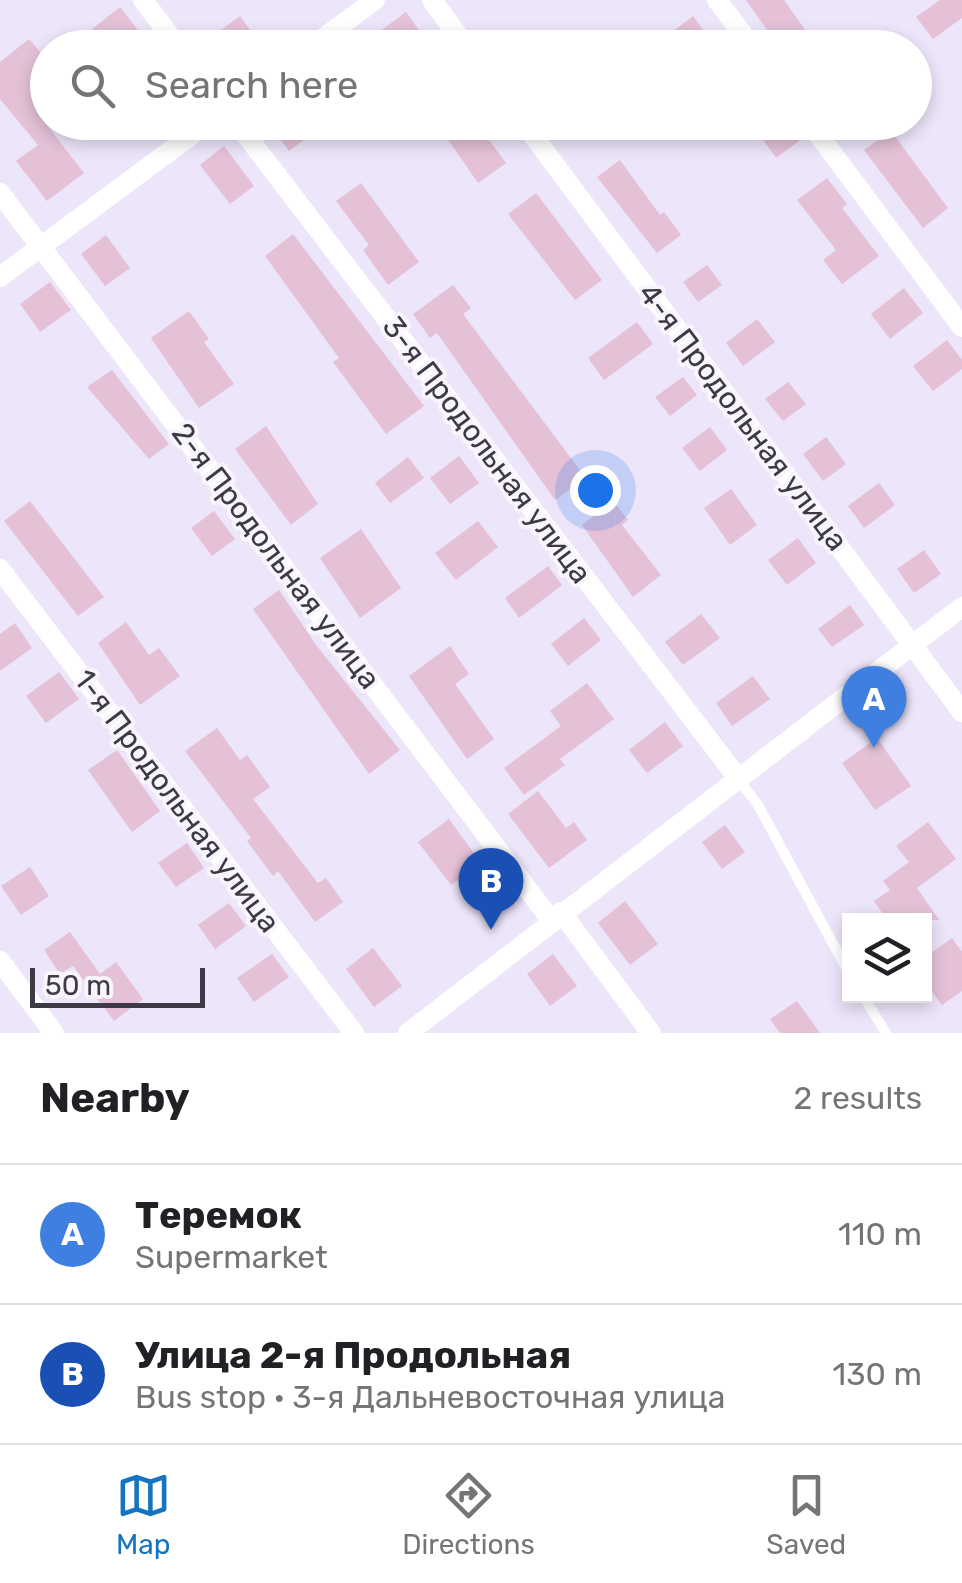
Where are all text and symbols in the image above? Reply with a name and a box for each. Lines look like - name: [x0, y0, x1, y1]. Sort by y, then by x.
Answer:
- search box: [30, 30, 932, 140]
- icon: search: [65, 58, 120, 113]
- text: Search here: [145, 62, 358, 108]
- street label: 4-я Продольная улица: [631, 276, 855, 558]
- street label: 3-я Продольная улица: [375, 309, 599, 591]
- street label: 2-я Продольная улица: [164, 416, 388, 696]
- your location: [570, 465, 621, 516]
- street label: 1-я Продольная улица: [66, 662, 288, 940]
- pin: A: [842, 666, 906, 748]
- pin: B: [458, 848, 524, 930]
- map controls: [842, 913, 932, 1003]
- button: layers: [842, 913, 932, 1003]
- scale bar: [30, 963, 205, 1008]
- text: 50 m: [45, 969, 111, 1002]
- text: Nearby: [40, 1073, 190, 1123]
- text: 2 results: [793, 1079, 922, 1117]
- text: Теремок: [135, 1192, 302, 1238]
- text: A: [61, 1215, 84, 1253]
- text: 110 m: [838, 1215, 922, 1253]
- text: Supermarket: [135, 1238, 328, 1276]
- text: Улица 2-я Продольная: [135, 1332, 571, 1378]
- text: B: [61, 1355, 84, 1393]
- text: 130 m: [832, 1355, 922, 1393]
- text: Bus stop · 3-я Дальневосточная улица: [135, 1378, 725, 1416]
- tab: Map: [116, 1468, 171, 1561]
- tab: Directions: [402, 1468, 535, 1561]
- tab: Saved: [766, 1468, 846, 1561]

